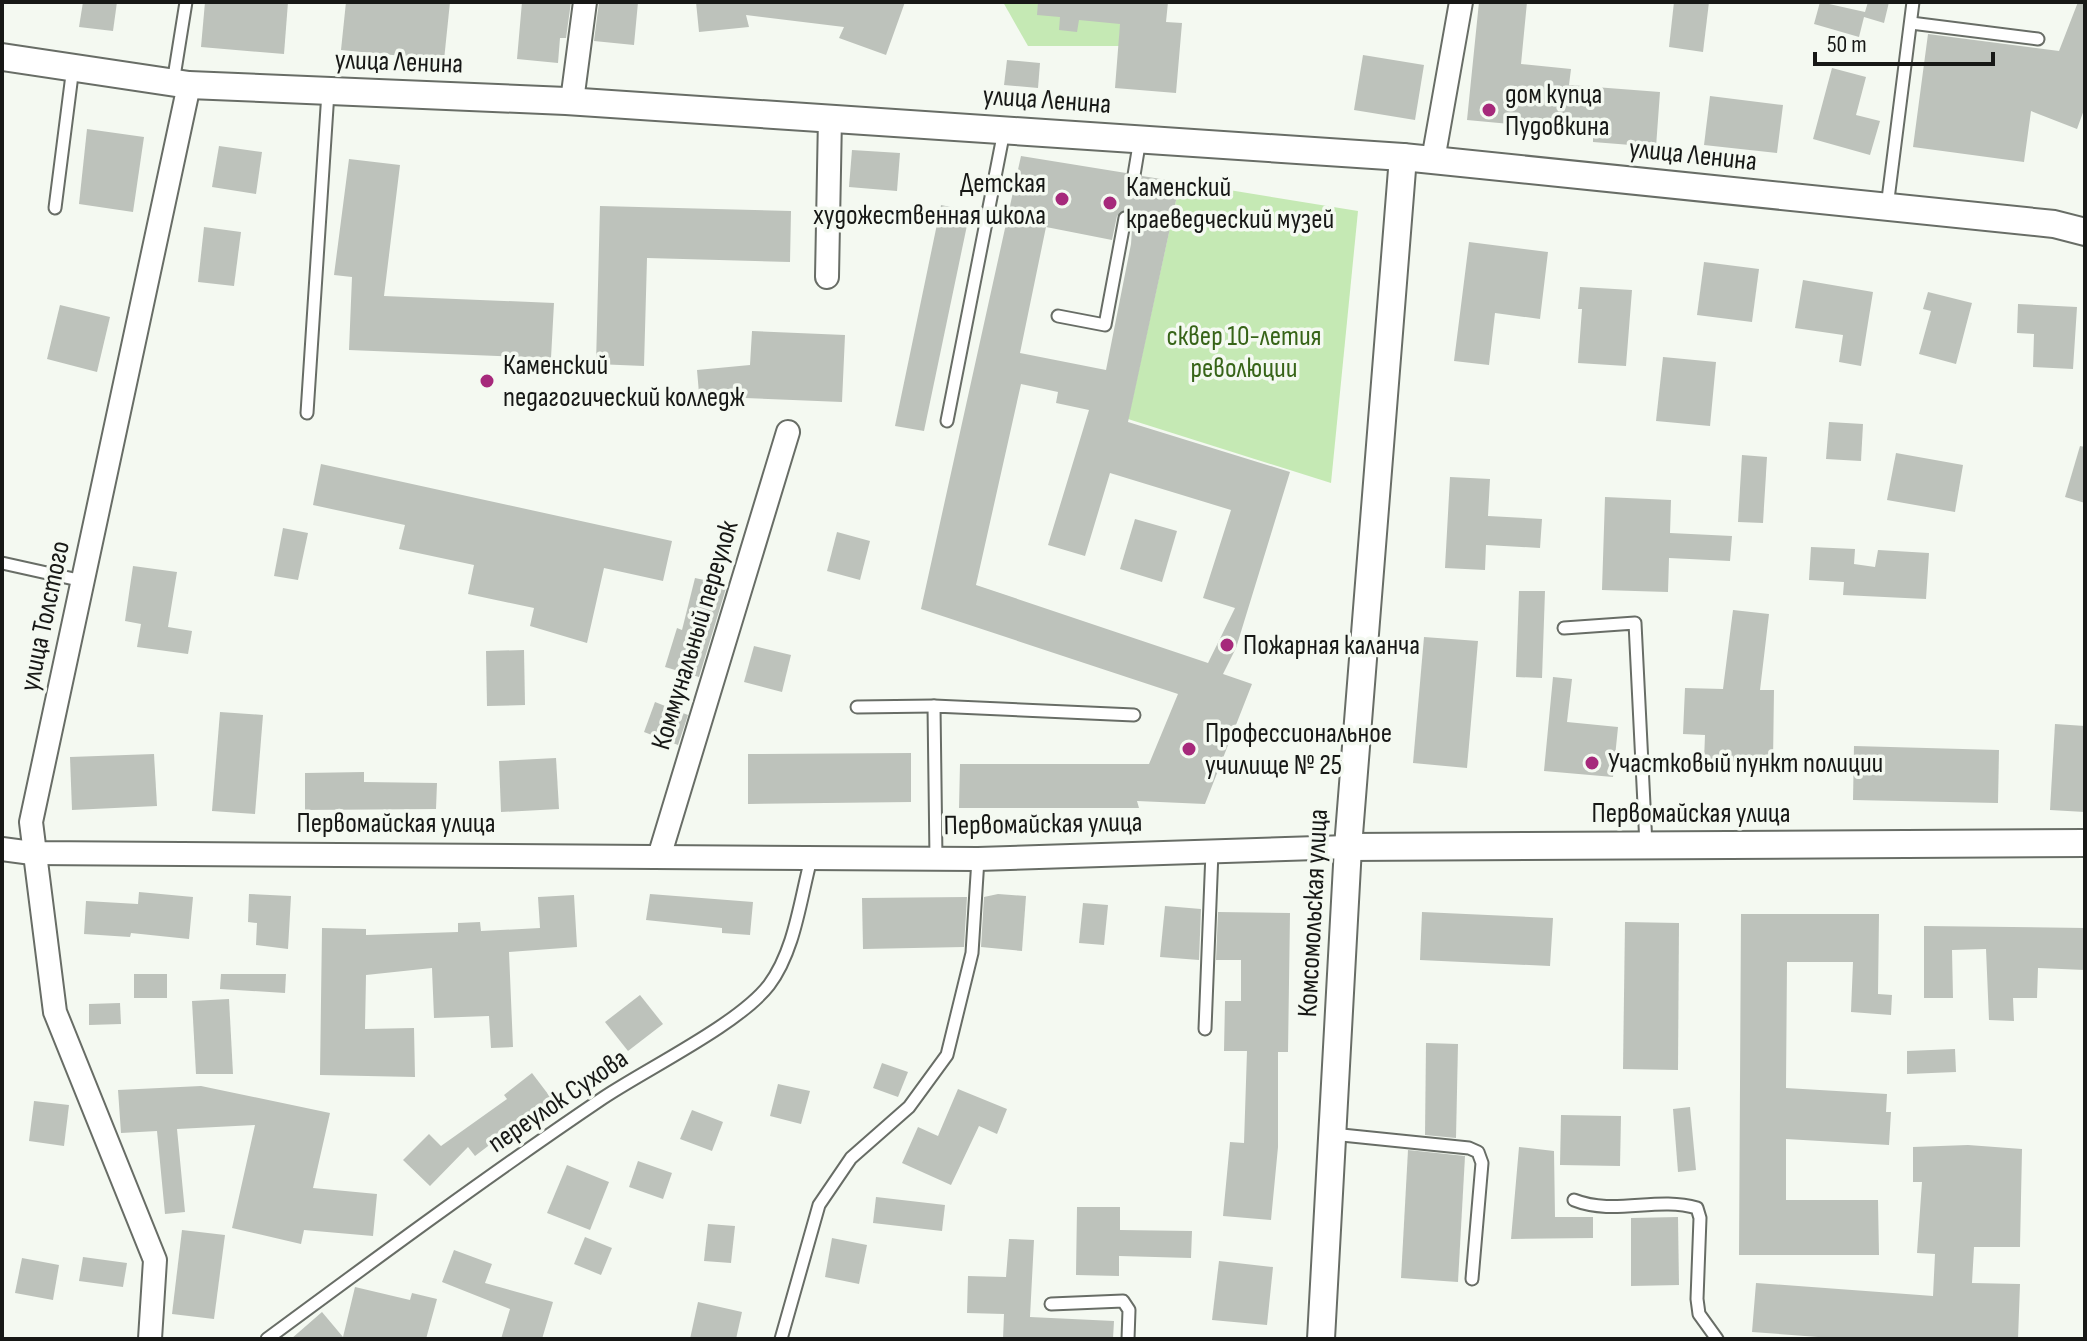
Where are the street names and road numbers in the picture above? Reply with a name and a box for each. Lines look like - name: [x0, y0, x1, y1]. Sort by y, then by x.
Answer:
- street label: улица Ленина: [334, 43, 464, 81]
- street label: улица Ленина: [982, 79, 1112, 121]
- street label: улица Ленина: [1627, 132, 1759, 178]
- street label: Коммунальный переулок: [644, 516, 746, 754]
- street label: улица Толстого: [13, 538, 77, 694]
- street label: Первомайская улица: [1592, 797, 1790, 830]
- street label: Первомайская улица: [943, 806, 1143, 842]
- street label: Первомайская улица: [297, 807, 495, 840]
- street label: Комсомольская улица: [1291, 808, 1335, 1018]
- street label: переулок Сухова: [482, 1042, 634, 1160]

